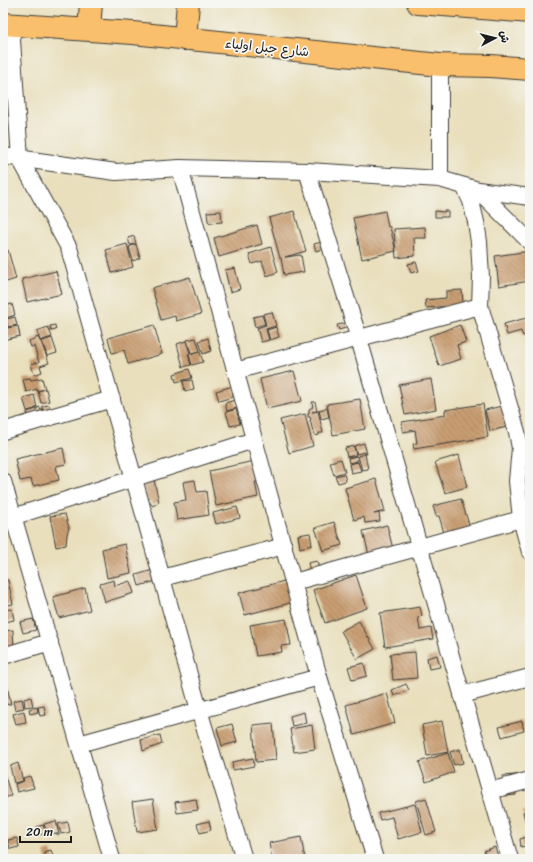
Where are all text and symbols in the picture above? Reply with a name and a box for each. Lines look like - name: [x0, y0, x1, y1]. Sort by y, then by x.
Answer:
- north arrow: [475, 18, 515, 58]
- text: ش: [494, 30, 515, 44]
- street label: شارع جبل اولياء: [224, 32, 310, 63]
- scale bar: [20, 818, 71, 844]
- text: 20 m: [26, 821, 53, 843]

